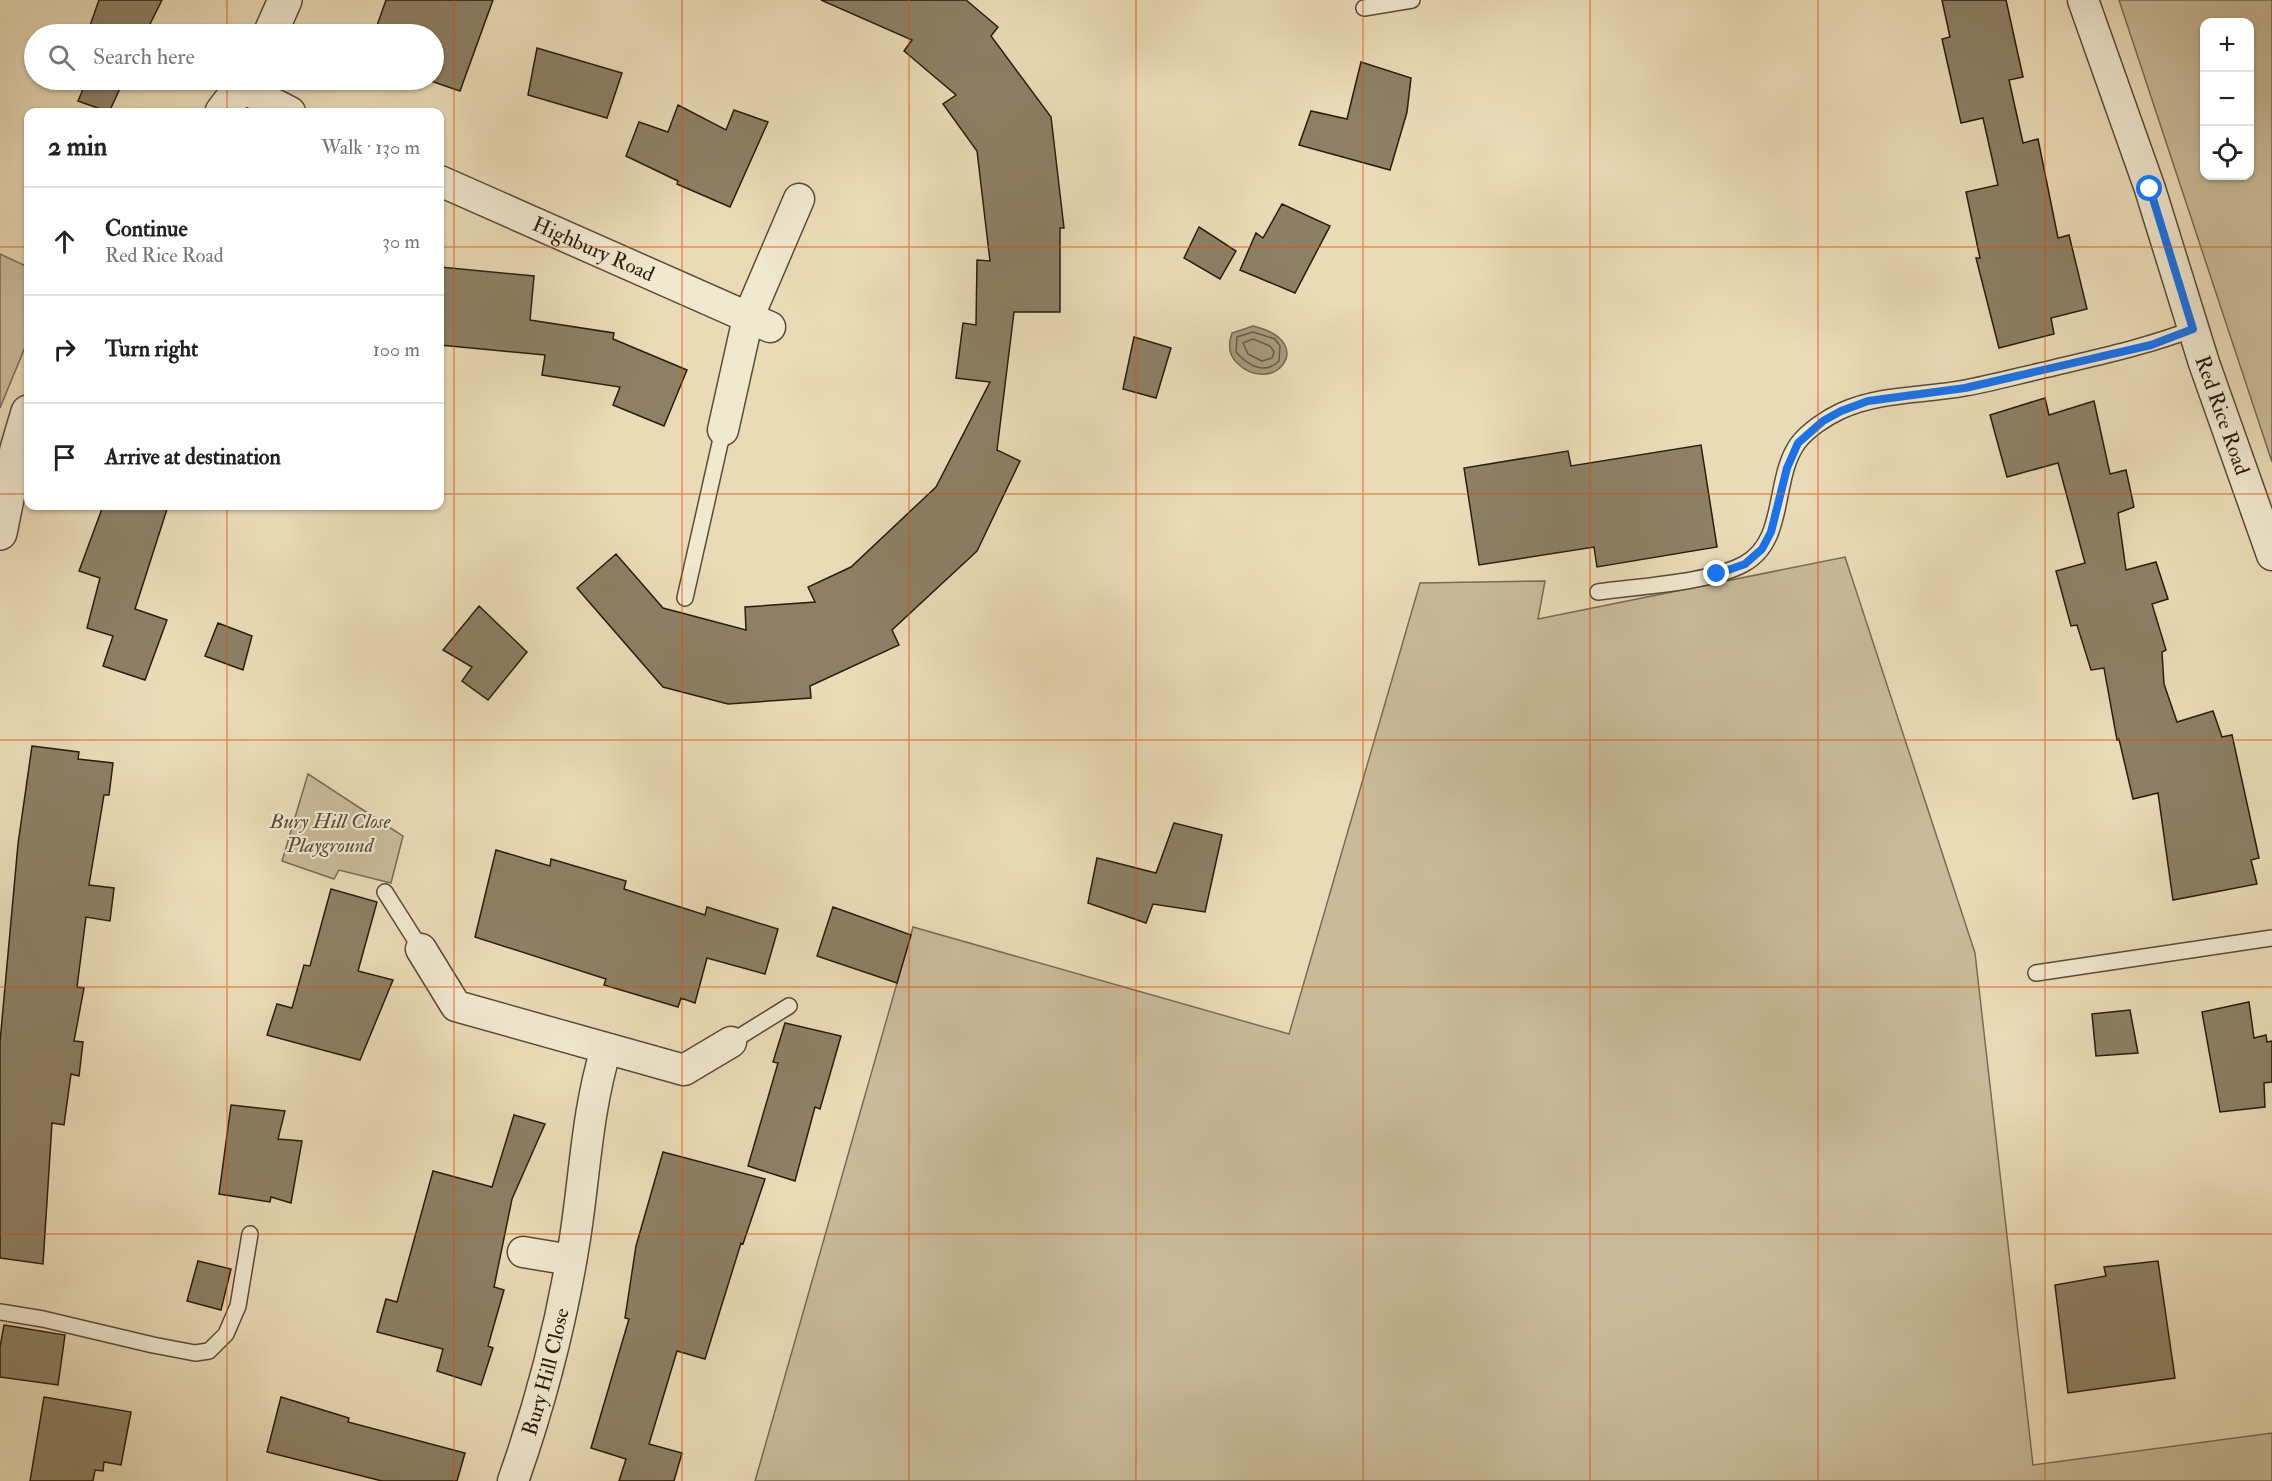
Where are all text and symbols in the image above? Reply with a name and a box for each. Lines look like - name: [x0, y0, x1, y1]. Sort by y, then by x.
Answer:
- map controls: [2200, 18, 2254, 180]
- button: +: [2200, 18, 2254, 72]
- search box: [24, 24, 444, 90]
- icon: search: [45, 41, 78, 74]
- text: Search here: [93, 43, 195, 71]
- button: −: [2200, 72, 2254, 126]
- button: locate: [2200, 126, 2254, 180]
- text: 2 min: [48, 131, 107, 163]
- text: Walk · 130 m: [321, 135, 420, 160]
- route start: [2136, 175, 2162, 201]
- street label: Highbury Road: [528, 211, 659, 288]
- text: Continue: [105, 215, 188, 243]
- icon: ahead: [48, 225, 81, 258]
- text: 30 m: [382, 229, 420, 254]
- text: Red Rice Road: [105, 243, 224, 268]
- icon: right: [48, 333, 81, 366]
- text: Turn right: [105, 335, 198, 363]
- text: 100 m: [373, 337, 420, 362]
- street label: Red Rice Road: [2188, 352, 2256, 479]
- icon: arrive: [48, 441, 81, 474]
- text: Arrive at destination: [105, 443, 281, 471]
- route end: [1703, 560, 1729, 586]
- park label: Bury Hill Close Playground: [269, 808, 391, 859]
- street label: Bury Hill Close: [516, 1305, 576, 1439]

